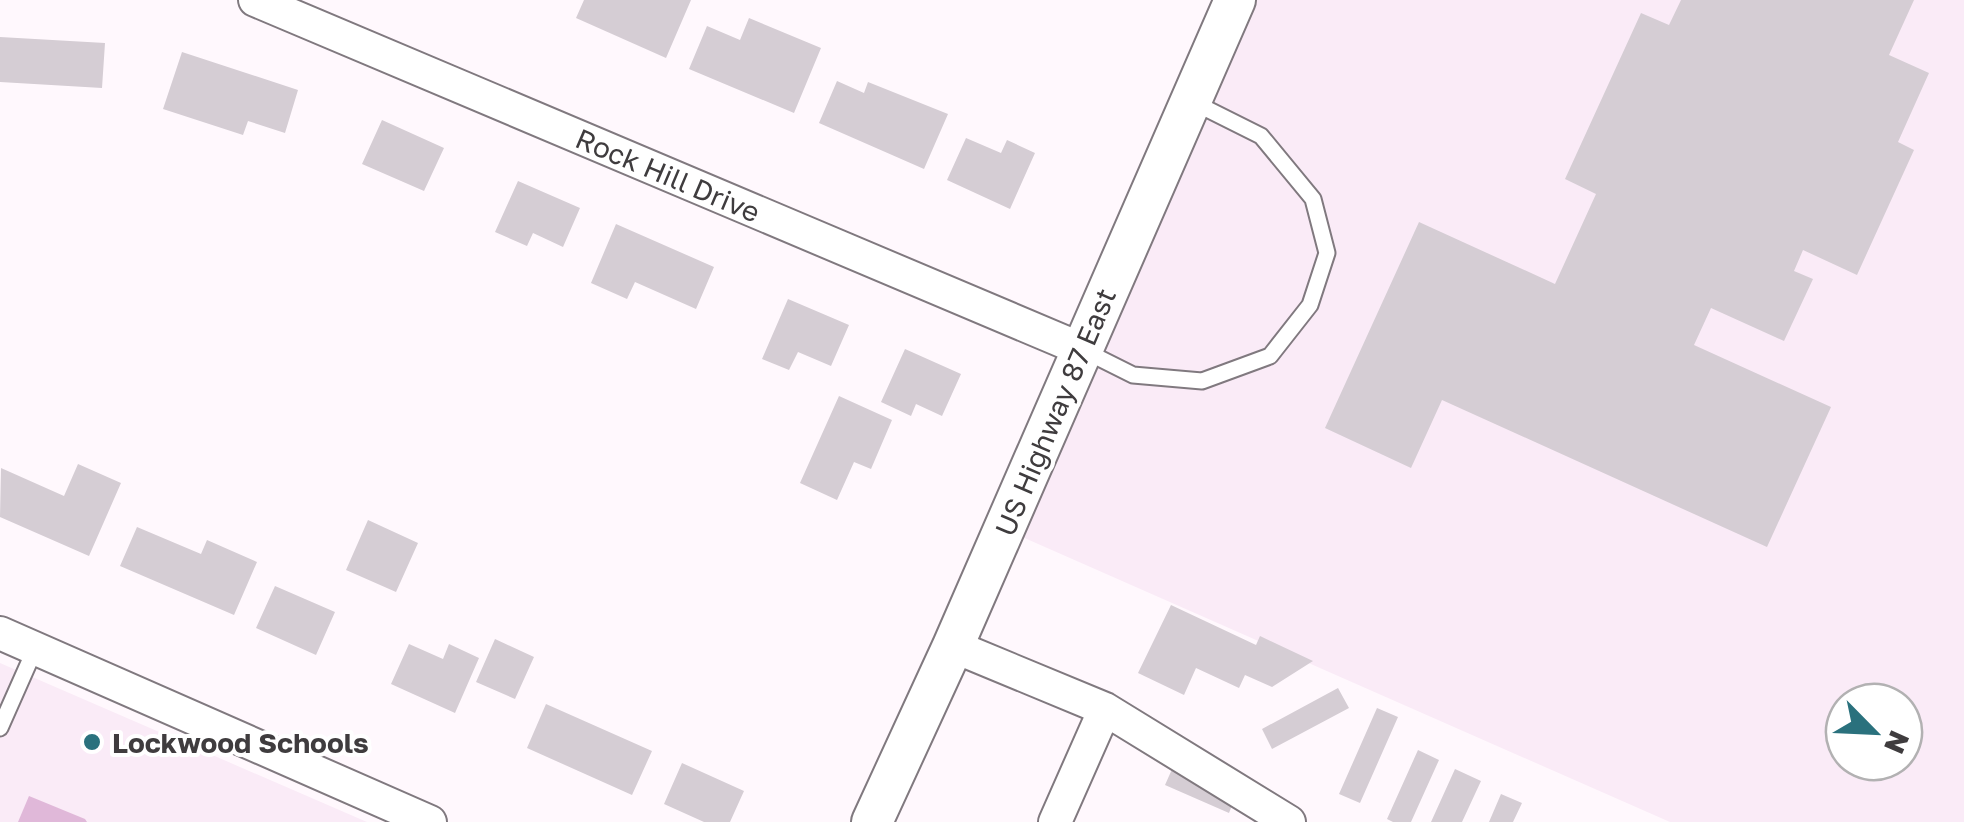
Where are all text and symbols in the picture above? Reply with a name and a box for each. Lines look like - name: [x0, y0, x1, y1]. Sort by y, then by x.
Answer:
- street label: Rock Hill Drive: [571, 121, 765, 229]
- street label: US Highway 87 East: [988, 283, 1122, 541]
- north arrow: [1824, 682, 1924, 782]
- place label: Lockwood Schools: [112, 726, 369, 759]
- text: N: [1878, 726, 1917, 759]
- marker: Lockwood Schools: [81, 731, 103, 753]

